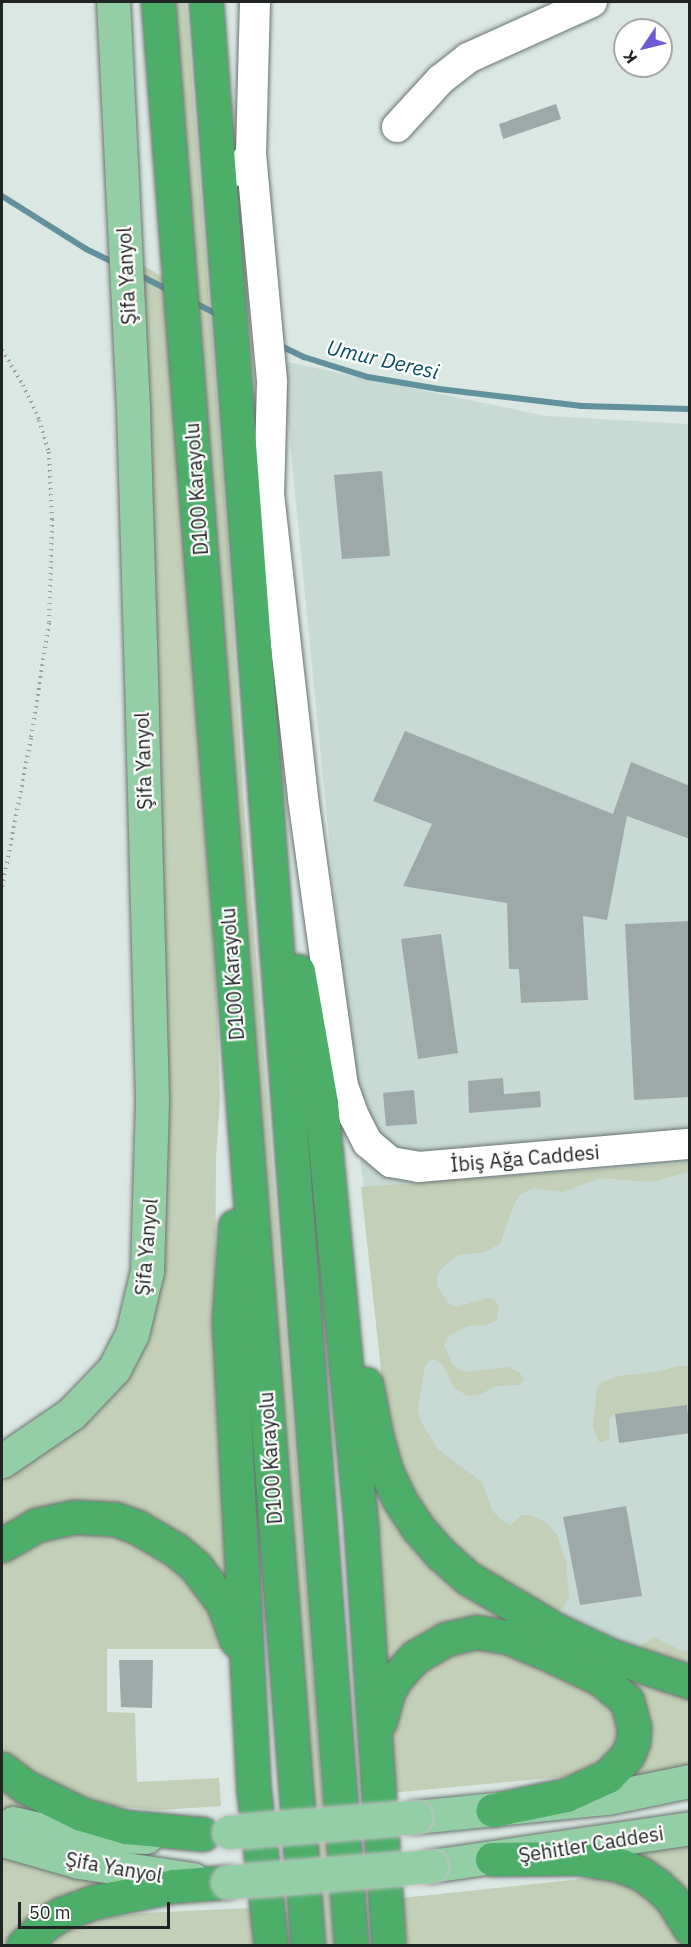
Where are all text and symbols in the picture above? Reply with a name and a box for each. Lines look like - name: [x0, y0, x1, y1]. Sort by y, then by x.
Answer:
- north arrow: [613, 18, 673, 78]
- text: K: [619, 47, 641, 67]
- street label: Şifa Yanyol: [111, 227, 141, 325]
- water label: Umur Deresi: [325, 334, 441, 384]
- street label: D100 Karayolu: [179, 422, 213, 556]
- street label: Şifa Yanyol: [129, 712, 157, 810]
- street label: D100 Karayolu: [215, 907, 249, 1041]
- street label: İbiş Ağa Caddesi: [449, 1140, 601, 1176]
- street label: Şifa Yanyol: [130, 1197, 162, 1297]
- street label: D100 Karayolu: [253, 1391, 287, 1525]
- street label: Şehitler Caddesi: [517, 1821, 665, 1867]
- street label: Şifa Yanyol: [64, 1847, 164, 1887]
- scale bar: [21, 1890, 172, 1928]
- text: 50 m: [29, 1901, 71, 1924]

